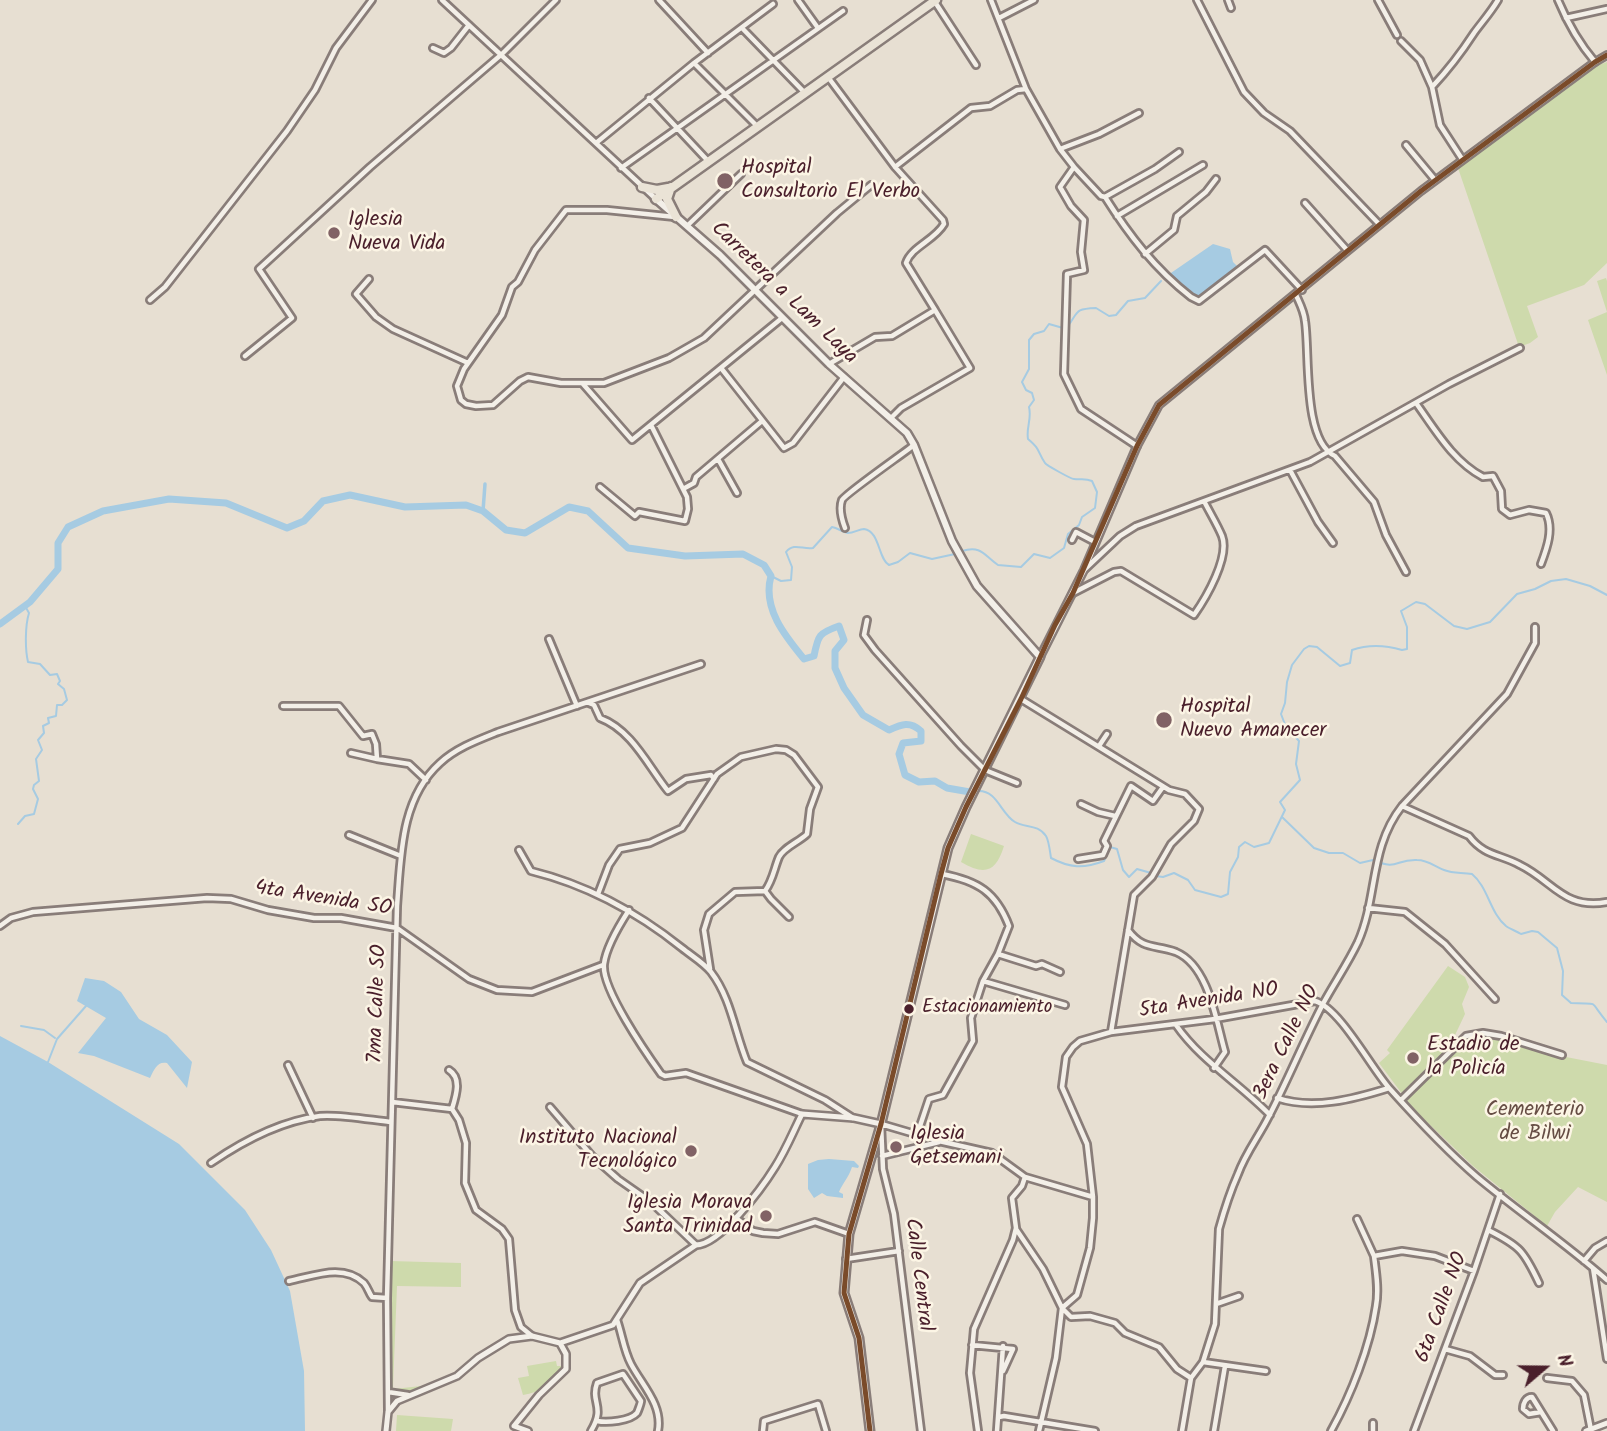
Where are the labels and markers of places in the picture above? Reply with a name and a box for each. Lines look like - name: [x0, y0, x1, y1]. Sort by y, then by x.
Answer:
- place label: Hospital Consultorio El Verbo: [741, 156, 920, 206]
- marker: Hospital Consultorio El Verbo: [715, 171, 735, 191]
- place label: Iglesia Nueva Vida: [348, 208, 445, 258]
- marker: Iglesia Nueva Vida: [326, 225, 342, 241]
- place label: Hospital Nuevo Amanecer: [1180, 695, 1326, 745]
- marker: Hospital Nuevo Amanecer: [1154, 710, 1174, 730]
- place label: Estacionamiento: [922, 998, 1052, 1020]
- marker: Estacionamiento: [902, 1002, 916, 1016]
- place label: Estadio de la Policía: [1427, 1033, 1520, 1083]
- marker: Estadio de la Policía: [1405, 1050, 1421, 1066]
- place label: Iglesia Getsemani: [910, 1122, 1002, 1172]
- place label: Instituto Nacional Tecnológico: [519, 1126, 677, 1176]
- marker: Iglesia Getsemani: [888, 1139, 904, 1155]
- marker: Instituto Nacional Tecnológico: [683, 1143, 699, 1159]
- place label: Iglesia Morava Santa Trinidad: [623, 1191, 752, 1241]
- marker: Iglesia Morava Santa Trinidad: [758, 1208, 774, 1224]

